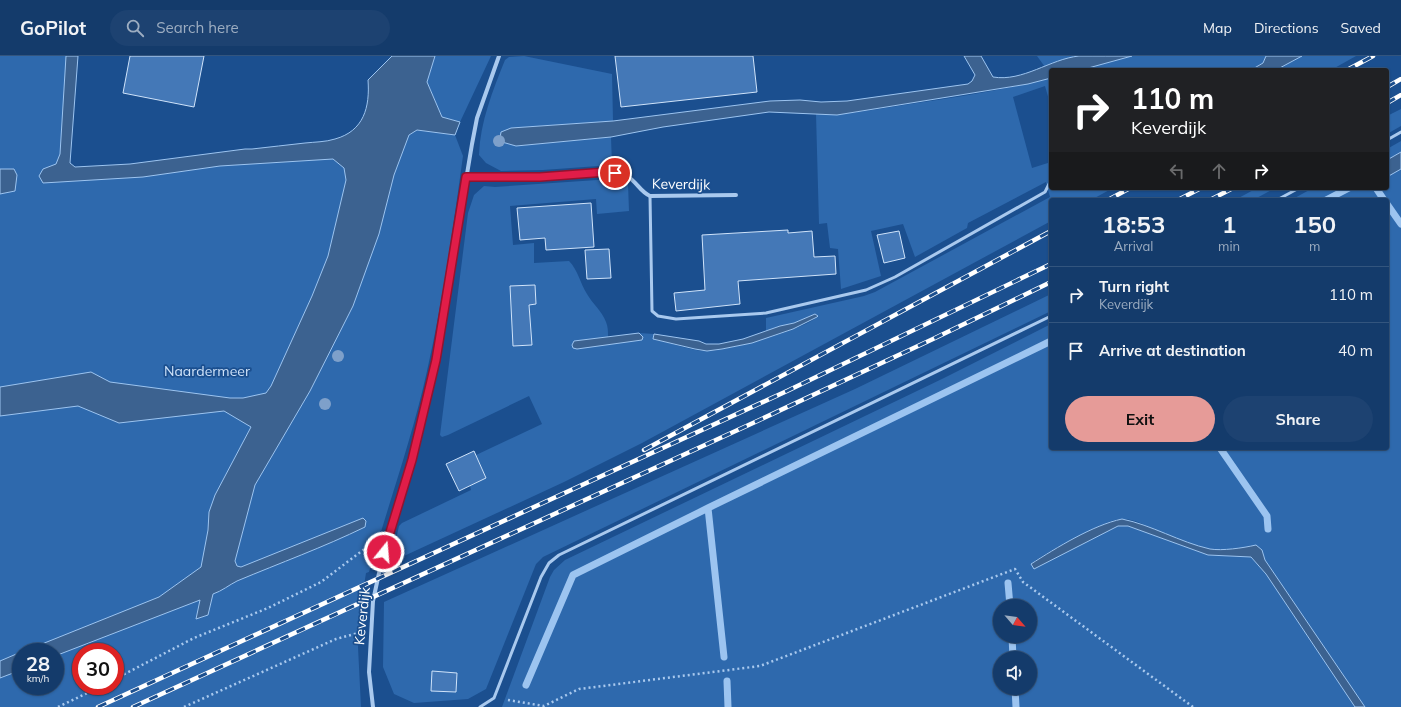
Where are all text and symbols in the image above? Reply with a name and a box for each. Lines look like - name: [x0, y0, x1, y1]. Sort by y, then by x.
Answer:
- search box: [110, 10, 390, 46]
- text: GoPilot: [20, 16, 86, 40]
- icon: search: [124, 17, 146, 39]
- text: Search here: [156, 18, 239, 37]
- text: Map: [1203, 19, 1232, 37]
- text: Directions: [1254, 19, 1319, 37]
- text: Saved: [1341, 19, 1381, 37]
- text: 110 m: [1131, 81, 1214, 116]
- icon: right: [1065, 84, 1117, 136]
- text: Keverdijk: [1131, 116, 1206, 139]
- pin: [598, 156, 632, 190]
- icon: left: [1166, 160, 1188, 182]
- icon: ahead: [1208, 160, 1230, 182]
- icon: right: [1250, 160, 1272, 182]
- icon: arrive: [604, 162, 626, 184]
- street label: Keverdijk: [652, 174, 711, 194]
- text: 18:53: [1102, 209, 1165, 239]
- text: 1: [1222, 209, 1236, 239]
- text: 150: [1293, 209, 1336, 239]
- text: Arrival: [1114, 238, 1153, 254]
- text: min: [1218, 238, 1240, 254]
- text: m: [1309, 238, 1320, 254]
- text: Turn right: [1099, 277, 1169, 296]
- icon: right: [1065, 284, 1087, 306]
- text: 110 m: [1329, 285, 1373, 304]
- text: Keverdijk: [1099, 296, 1153, 312]
- icon: arrive: [1065, 340, 1087, 362]
- text: Arrive at destination: [1099, 341, 1246, 360]
- text: 40 m: [1338, 341, 1373, 360]
- park label: Naardermeer: [164, 362, 251, 380]
- button: Exit: [1065, 396, 1215, 442]
- button: Share: [1223, 396, 1373, 442]
- position arrow: [363, 531, 405, 573]
- street label: Keverdijk: [350, 585, 374, 646]
- north arrow: [993, 599, 1037, 643]
- map controls: [993, 599, 1037, 695]
- speed limit sign: 30: [72, 643, 124, 695]
- text: 28: [26, 651, 50, 676]
- button: sound: [993, 651, 1037, 695]
- text: km/h: [27, 672, 49, 685]

